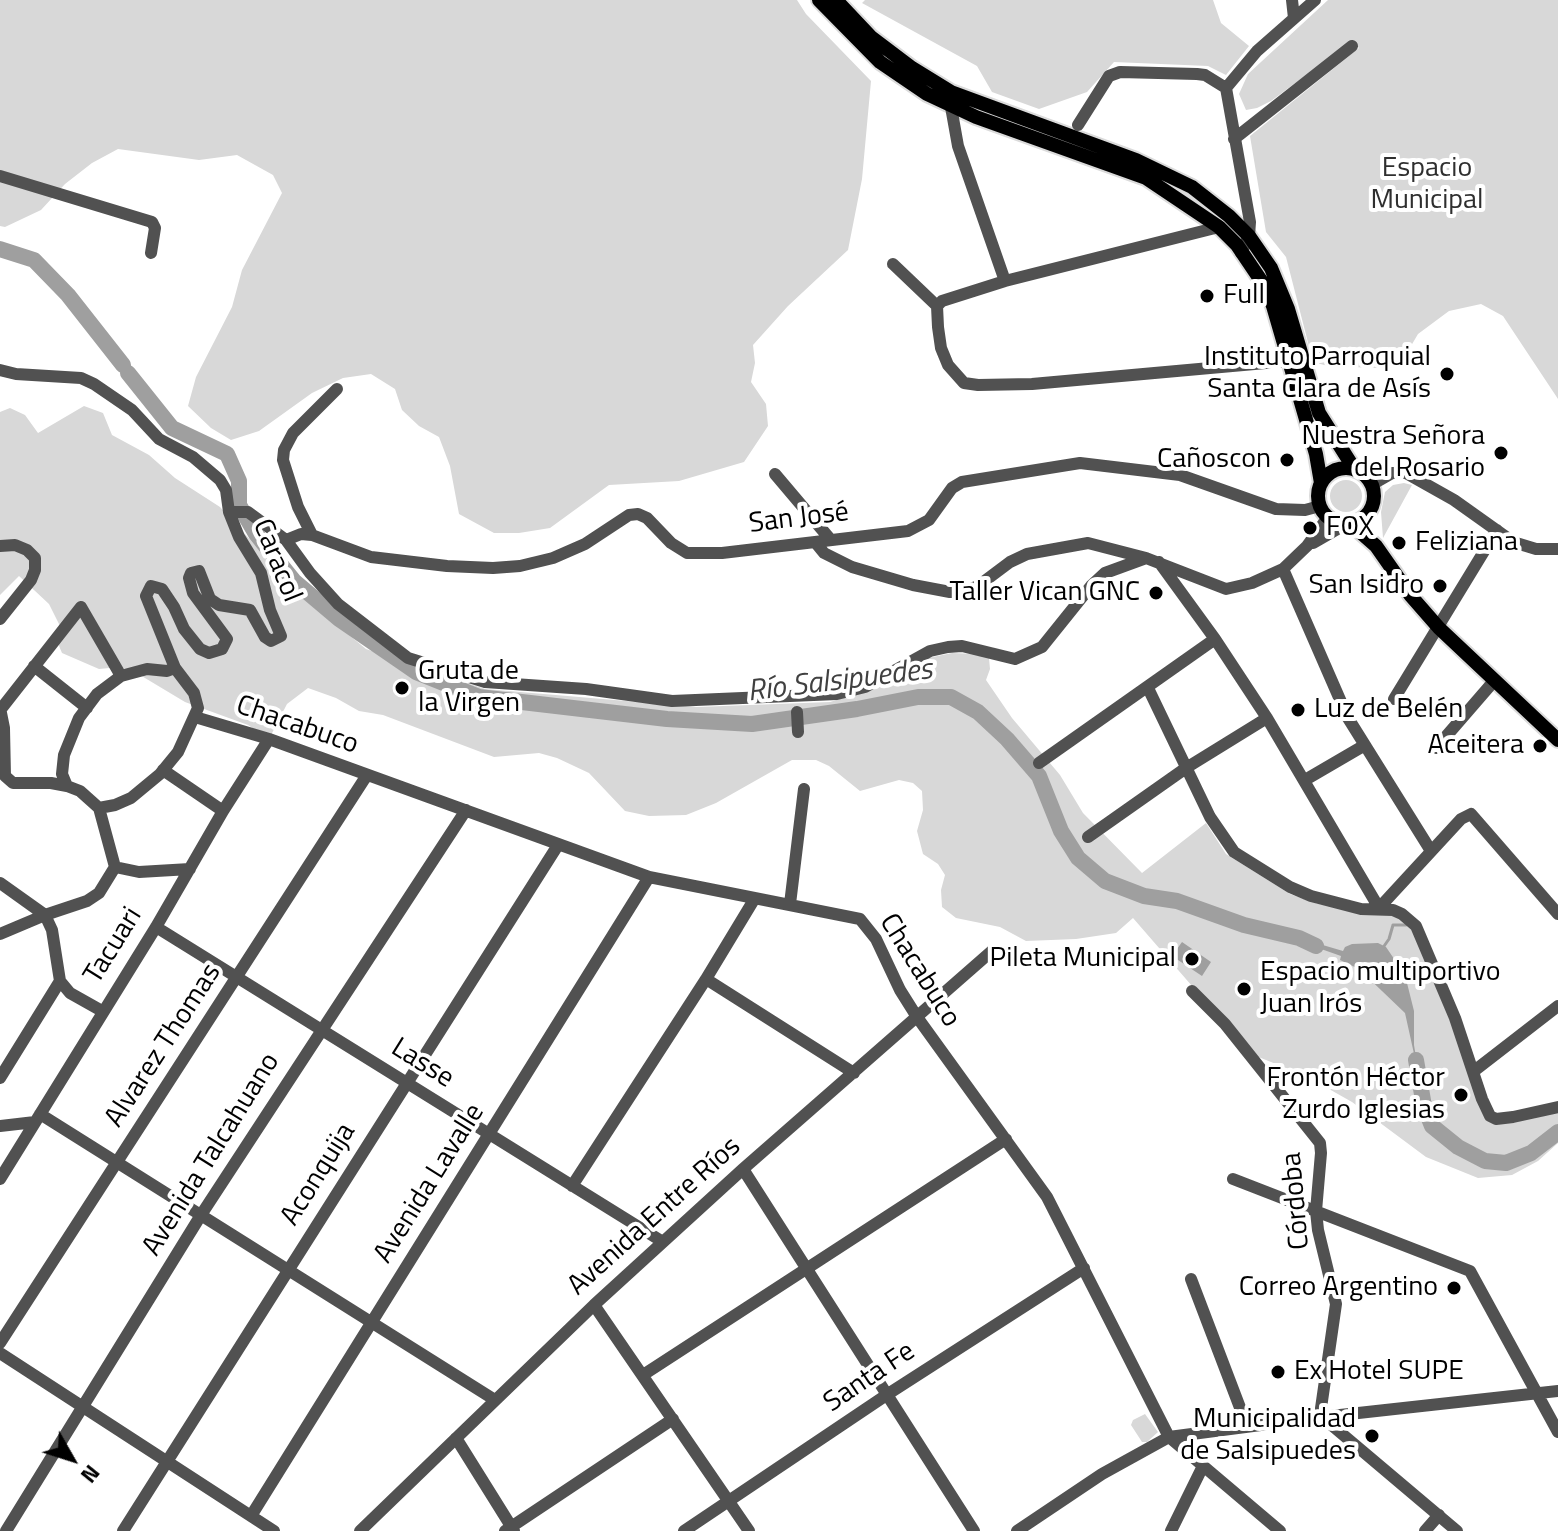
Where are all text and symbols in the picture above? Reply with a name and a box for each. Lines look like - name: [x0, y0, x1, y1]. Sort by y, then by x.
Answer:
- park label: Espacio Municipal: [1370, 152, 1484, 218]
- place label: Full: [1223, 279, 1265, 313]
- marker: Full: [1198, 287, 1216, 305]
- place label: Instituto Parroquial Santa Clara de Asís: [1204, 341, 1431, 407]
- marker: Instituto Parroquial Santa Clara de Asís: [1438, 365, 1456, 383]
- place label: Nuestra Señora del Rosario: [1301, 420, 1485, 486]
- place label: Cañoscon: [1157, 443, 1271, 477]
- marker: Nuestra Señora del Rosario: [1492, 444, 1510, 462]
- marker: Cañoscon: [1278, 451, 1296, 469]
- street label: San José: [747, 496, 851, 542]
- place label: FOX: [1326, 511, 1374, 545]
- street label: Caracol: [244, 515, 308, 607]
- marker: FOX: [1301, 519, 1319, 537]
- place label: Feliziana: [1415, 526, 1518, 560]
- marker: Feliziana: [1390, 534, 1408, 552]
- place label: San Isidro: [1309, 569, 1424, 603]
- place label: Taller Vican GNC: [950, 576, 1140, 610]
- marker: San Isidro: [1431, 577, 1449, 595]
- marker: Taller Vican GNC: [1147, 584, 1165, 602]
- water label: Río Salsipuedes: [746, 653, 934, 711]
- place label: Gruta de la Virgen: [418, 655, 520, 721]
- marker: Gruta de la Virgen: [393, 679, 411, 697]
- street label: Chacabuco: [232, 689, 362, 763]
- place label: Luz de Belén: [1314, 693, 1463, 727]
- marker: Luz de Belén: [1289, 701, 1307, 719]
- place label: Aceitera: [1427, 729, 1524, 763]
- marker: Aceitera: [1531, 737, 1549, 755]
- street label: Tacuari: [78, 902, 150, 990]
- street label: Chacabuco: [871, 908, 967, 1034]
- place label: Pileta Municipal: [990, 942, 1176, 976]
- marker: Pileta Municipal: [1183, 950, 1201, 968]
- place label: Espacio multiportivo Juan Irós: [1260, 956, 1500, 1022]
- street label: Alvarez Thomas: [99, 958, 229, 1134]
- marker: Espacio multiportivo Juan Irós: [1235, 980, 1253, 998]
- street label: Lasse: [384, 1032, 460, 1096]
- street label: Avenida Talcahuano: [136, 1048, 288, 1262]
- place label: Frontón Héctor Zurdo Iglesias: [1267, 1062, 1445, 1128]
- marker: Frontón Héctor Zurdo Iglesias: [1452, 1086, 1470, 1104]
- street label: Avenida Lavalle: [368, 1098, 492, 1270]
- street label: Aconquija: [274, 1118, 364, 1232]
- street label: Avenida Entre Ríos: [562, 1131, 748, 1303]
- street label: Córdoba: [1276, 1151, 1318, 1251]
- place label: Correo Argentino: [1239, 1271, 1438, 1305]
- marker: Correo Argentino: [1445, 1279, 1463, 1297]
- street label: Santa Fe: [818, 1335, 922, 1421]
- place label: Ex Hotel SUPE: [1294, 1355, 1464, 1389]
- marker: Ex Hotel SUPE: [1269, 1363, 1287, 1381]
- place label: Municipalidad de Salsipuedes: [1180, 1403, 1356, 1469]
- north arrow: [32, 1419, 112, 1499]
- marker: Municipalidad de Salsipuedes: [1363, 1427, 1381, 1445]
- text: N: [73, 1457, 109, 1491]

